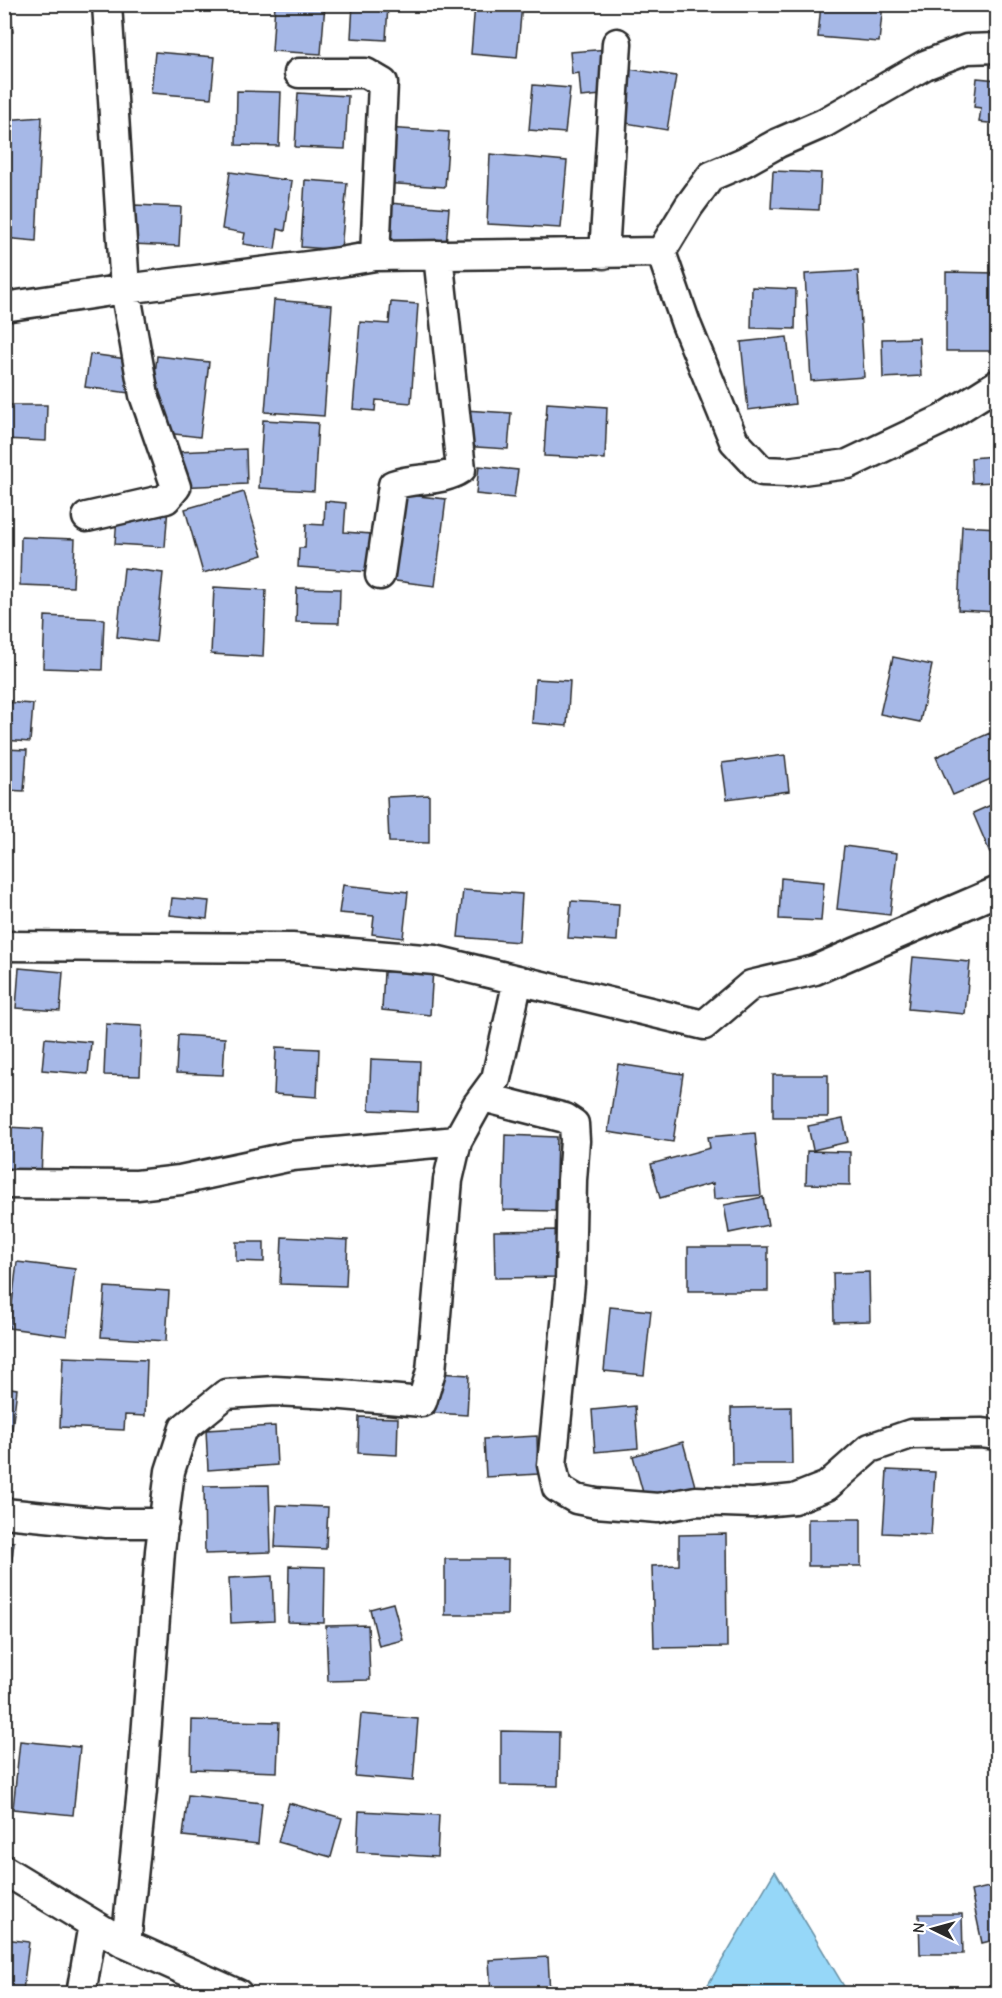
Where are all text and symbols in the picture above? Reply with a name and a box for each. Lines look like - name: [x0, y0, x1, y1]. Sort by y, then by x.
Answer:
- north arrow: [903, 1899, 963, 1959]
- text: N: [910, 1922, 928, 1934]

